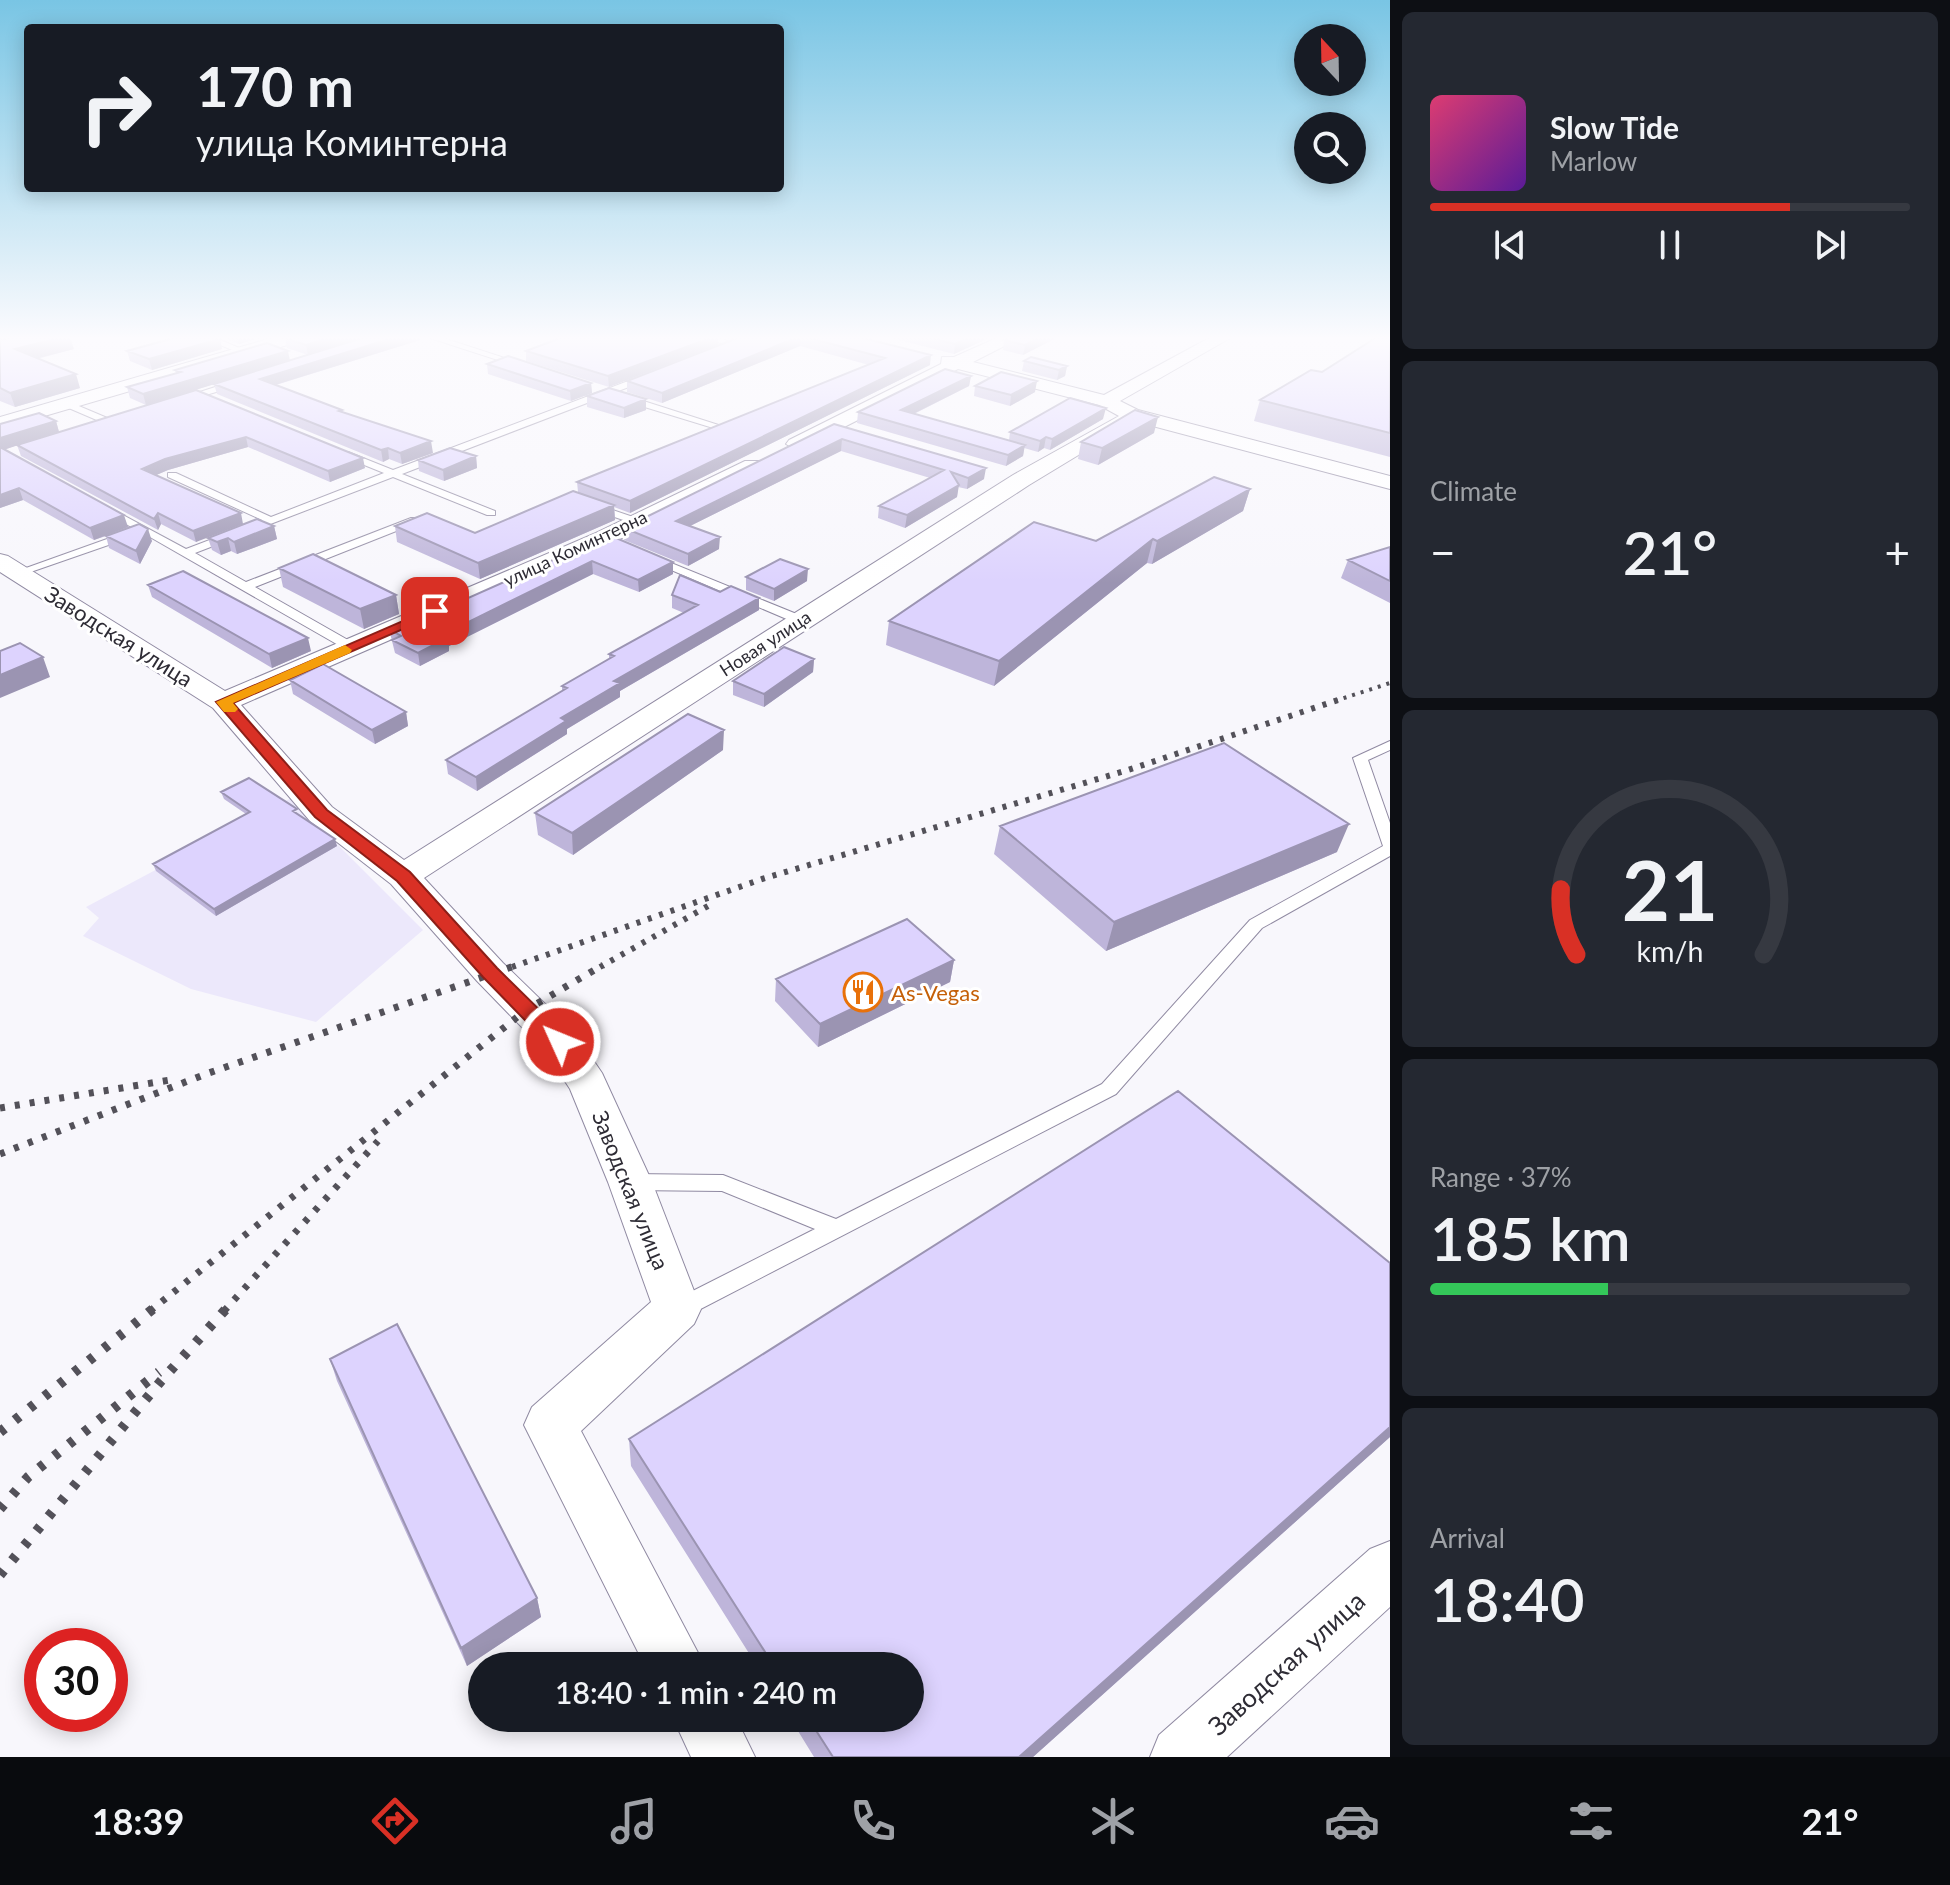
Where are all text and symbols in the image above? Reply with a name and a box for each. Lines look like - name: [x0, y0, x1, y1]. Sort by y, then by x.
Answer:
- north arrow: [1294, 24, 1366, 96]
- map controls: [1294, 24, 1366, 184]
- text: 170 m: [196, 52, 354, 119]
- icon: right: [64, 56, 168, 160]
- text: Slow Tide: [1550, 109, 1679, 145]
- button: search: [1294, 112, 1366, 184]
- text: улица Коминтерна: [196, 120, 508, 164]
- text: Marlow: [1550, 145, 1637, 177]
- icon: previous: [1488, 223, 1532, 267]
- icon: pause: [1648, 223, 1692, 267]
- icon: next: [1808, 223, 1852, 267]
- text: Climate: [1430, 475, 1517, 507]
- street label: улица Коминтерна: [500, 505, 650, 591]
- text: 21°: [1623, 516, 1717, 588]
- text: −: [1430, 526, 1456, 578]
- text: +: [1884, 526, 1910, 578]
- pin: [401, 577, 469, 645]
- street label: Заводская улица: [40, 580, 198, 692]
- icon: arrive: [413, 589, 457, 633]
- street label: Новая улица: [715, 605, 815, 681]
- text: 21: [1622, 838, 1718, 938]
- text: km/h: [1637, 934, 1703, 968]
- restaurant icon: As-Vegas: [842, 971, 884, 1013]
- place label: As-Vegas: [891, 979, 980, 1006]
- position arrow: [518, 1000, 602, 1084]
- street label: Заводская улица: [587, 1107, 675, 1273]
- text: Range · 37%: [1430, 1161, 1572, 1193]
- text: 185 km: [1430, 1202, 1631, 1274]
- text: Arrival: [1430, 1522, 1505, 1554]
- text: 18:40: [1430, 1563, 1584, 1635]
- street label: Заводская улица: [1201, 1584, 1371, 1742]
- speed limit sign: 30: [24, 1628, 128, 1732]
- text: 18:40 · 1 min · 240 m: [555, 1674, 837, 1710]
- icon: directions: [367, 1793, 423, 1849]
- icon: music: [606, 1793, 662, 1849]
- icon: phone: [845, 1793, 901, 1849]
- icon: climate: [1085, 1793, 1141, 1849]
- icon: car: [1324, 1793, 1380, 1849]
- icon: filters: [1563, 1793, 1619, 1849]
- text: 18:39: [92, 1799, 184, 1843]
- text: 21°: [1802, 1799, 1858, 1843]

